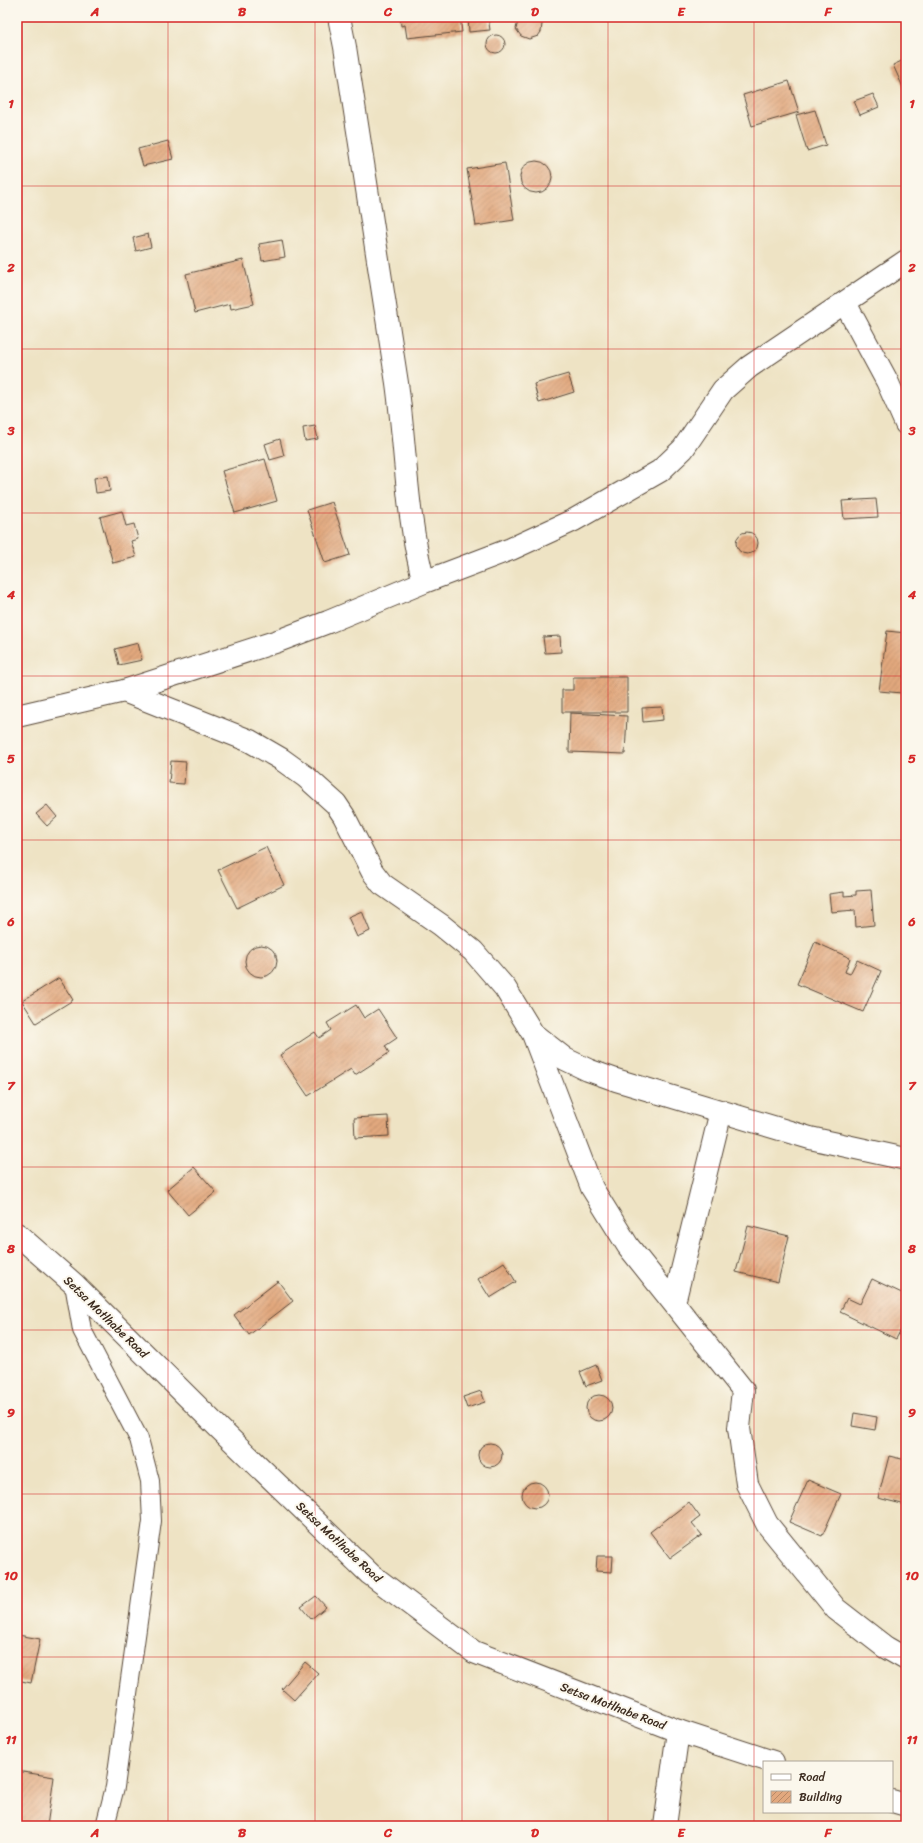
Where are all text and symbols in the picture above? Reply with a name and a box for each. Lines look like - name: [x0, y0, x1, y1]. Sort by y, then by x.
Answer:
- text: A: [90, 0, 99, 23]
- text: B: [238, 0, 247, 23]
- text: C: [383, 0, 393, 23]
- text: D: [531, 0, 539, 23]
- text: E: [677, 0, 686, 23]
- text: F: [823, 0, 832, 23]
- text: 1: [8, 92, 14, 115]
- text: 1: [909, 92, 915, 115]
- text: 2: [6, 256, 15, 279]
- text: 2: [907, 256, 916, 279]
- text: 3: [6, 419, 15, 442]
- text: 3: [907, 419, 916, 442]
- text: 4: [6, 583, 16, 606]
- text: 4: [907, 583, 917, 606]
- text: 5: [7, 747, 15, 770]
- text: 5: [908, 747, 916, 770]
- text: 6: [6, 910, 15, 933]
- text: 6: [907, 910, 916, 933]
- text: 7: [7, 1074, 16, 1097]
- text: 7: [908, 1074, 917, 1097]
- text: 8: [6, 1237, 15, 1260]
- text: 8: [907, 1237, 916, 1260]
- street label: Setsa Motlhabe Road: [58, 1270, 155, 1365]
- text: 9: [7, 1401, 15, 1424]
- text: 9: [908, 1401, 916, 1424]
- street label: Setsa Motlhabe Road: [291, 1496, 389, 1589]
- text: 10: [4, 1564, 18, 1587]
- text: 10: [905, 1564, 919, 1587]
- street label: Setsa Motlhabe Road: [557, 1676, 671, 1737]
- text: 11: [5, 1728, 17, 1751]
- text: 11: [906, 1728, 918, 1751]
- legend: [763, 1761, 893, 1813]
- text: Road: [799, 1766, 826, 1788]
- text: Building: [799, 1786, 842, 1808]
- text: A: [90, 1821, 99, 1843]
- text: B: [238, 1821, 247, 1843]
- text: C: [383, 1821, 393, 1843]
- text: D: [531, 1821, 539, 1843]
- text: E: [677, 1821, 686, 1843]
- text: F: [823, 1821, 832, 1843]

